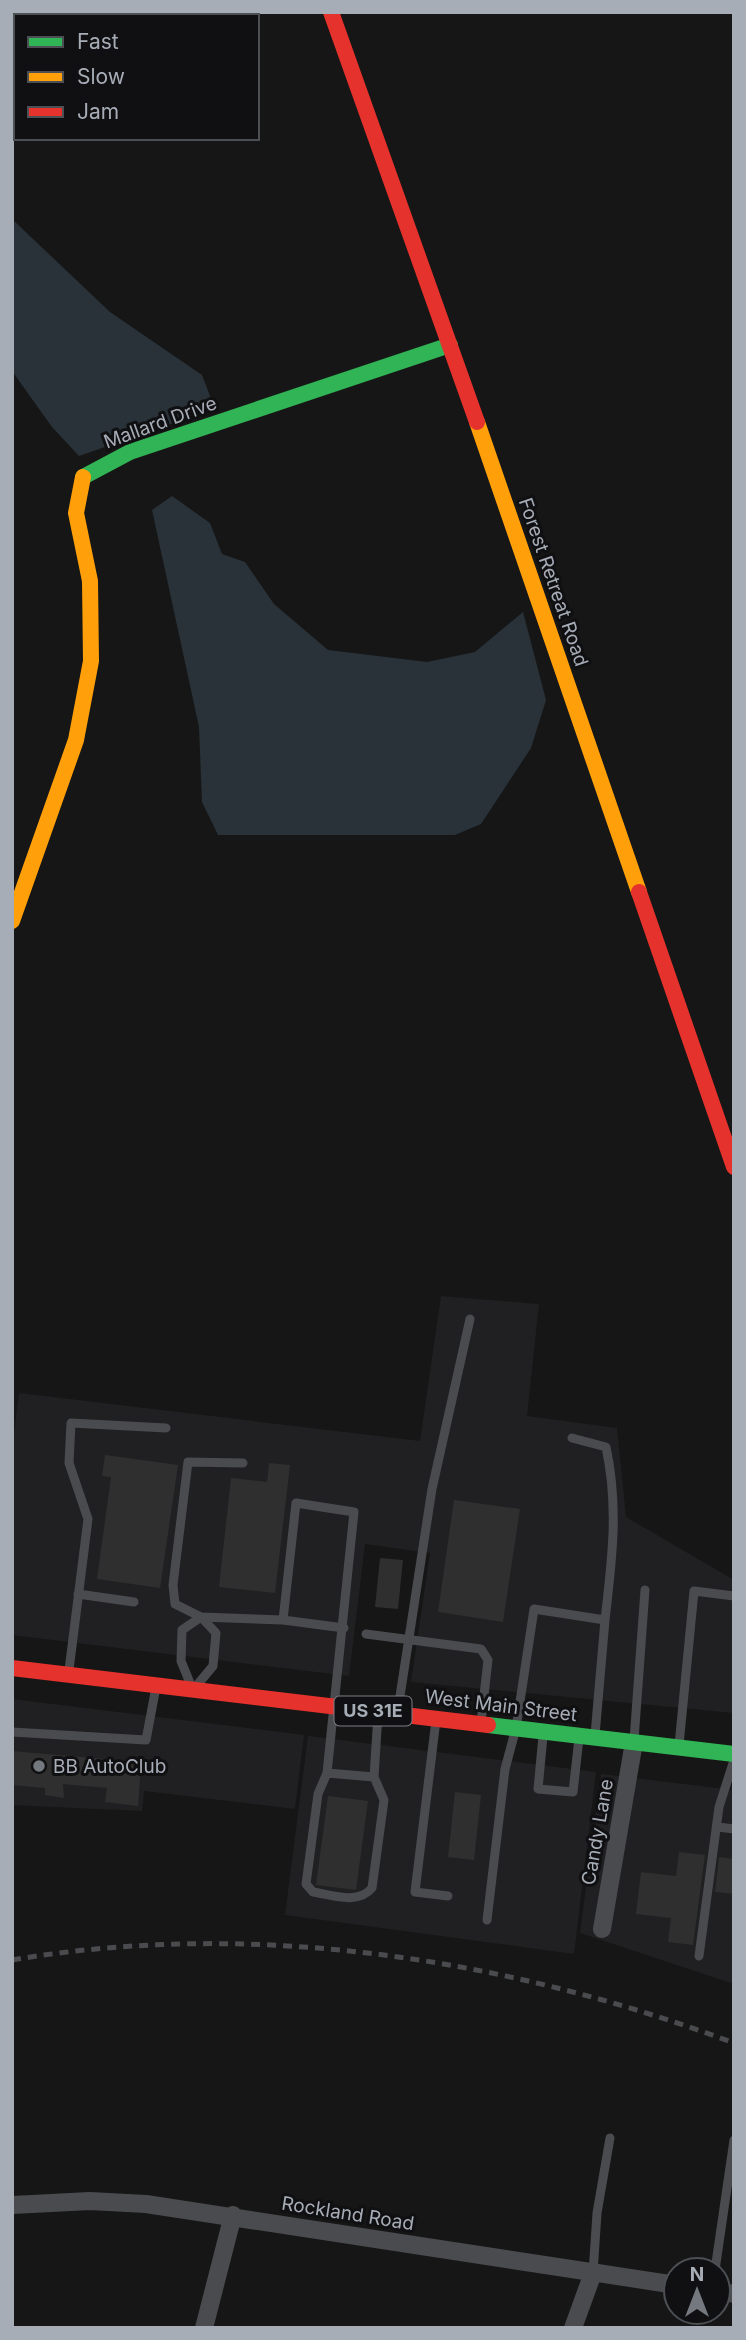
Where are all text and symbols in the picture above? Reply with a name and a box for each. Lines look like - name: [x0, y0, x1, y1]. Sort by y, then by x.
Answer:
- legend: [14, 14, 259, 140]
- text: Fast: [77, 29, 119, 54]
- text: Slow: [77, 64, 125, 89]
- text: Jam: [77, 99, 119, 124]
- street label: Mallard Drive: [100, 391, 220, 454]
- street label: Forest Retreat Road: [514, 495, 593, 669]
- street label: West Main Street: [424, 1685, 578, 1726]
- road number: US 31E: [334, 1696, 412, 1726]
- place label: BB AutoClub: [53, 1755, 166, 1778]
- marker: BB AutoClub: [31, 1758, 47, 1774]
- street label: Candy Lane: [577, 1777, 618, 1887]
- street label: Rockland Road: [280, 2192, 416, 2235]
- north arrow: [662, 2256, 732, 2326]
- text: N: [690, 2263, 704, 2286]

